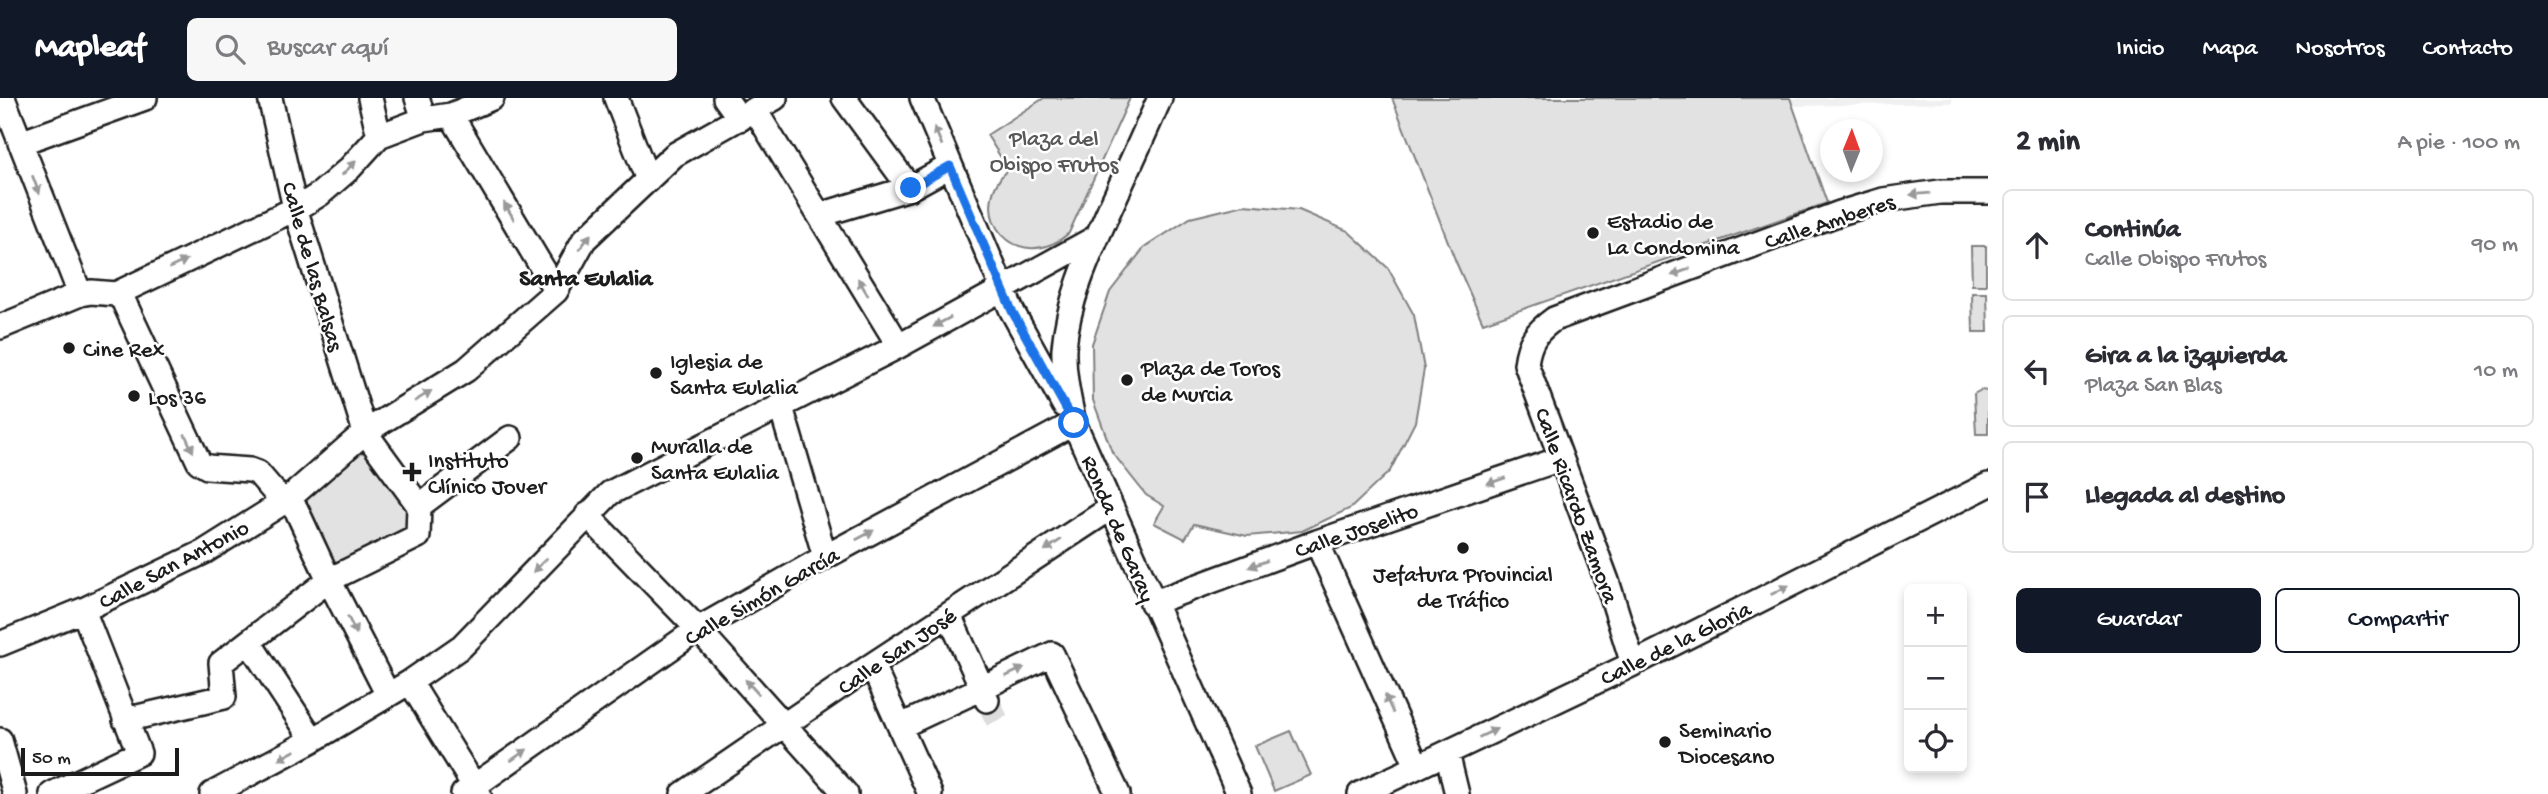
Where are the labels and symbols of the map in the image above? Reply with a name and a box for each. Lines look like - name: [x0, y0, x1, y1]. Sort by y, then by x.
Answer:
- north arrow: [1820, 119, 1883, 182]
- one-way arrow: [932, 126, 944, 146]
- park label: Plaza del Obispo Frutos: [990, 127, 1119, 180]
- one-way arrow: [340, 160, 357, 176]
- route end: [895, 172, 926, 203]
- one-way arrow: [30, 174, 41, 195]
- street label: Calle de las Balsas: [274, 179, 348, 355]
- street label: Calle Amberes: [1762, 189, 1899, 257]
- one-way arrow: [1909, 189, 1931, 200]
- one-way arrow: [502, 202, 515, 221]
- place label: Estadio de La Condomina: [1607, 210, 1741, 263]
- marker: Estadio de La Condomina: [1585, 225, 1601, 241]
- one-way arrow: [577, 233, 592, 251]
- one-way arrow: [168, 259, 188, 270]
- district label: Santa Eulalia: [519, 266, 654, 295]
- one-way arrow: [1670, 267, 1691, 278]
- one-way arrow: [857, 278, 870, 297]
- one-way arrow: [933, 316, 952, 328]
- place label: Cine Rex: [83, 338, 165, 365]
- marker: Cine Rex: [61, 340, 77, 356]
- place label: Iglesia de Santa Eulalia: [670, 350, 799, 403]
- place label: Plaza de Toros de Murcia: [1140, 357, 1281, 410]
- marker: Iglesia de Santa Eulalia: [648, 365, 664, 381]
- marker: Plaza de Toros de Murcia: [1119, 372, 1135, 388]
- place label: Los 36: [148, 386, 206, 413]
- marker: Los 36: [126, 388, 142, 404]
- one-way arrow: [413, 390, 432, 402]
- street label: Calle Ricardo Zamora: [1527, 405, 1623, 609]
- route start: [1058, 407, 1089, 438]
- one-way arrow: [183, 433, 195, 453]
- place label: Muralla de Santa Eulalia: [651, 435, 780, 488]
- place label: Instituto Clínico Jover: [428, 449, 548, 502]
- marker: Muralla de Santa Eulalia: [629, 450, 645, 466]
- street label: Ronda de Garay: [1074, 452, 1160, 607]
- marker: Instituto Clínico Jover: [402, 462, 422, 482]
- one-way arrow: [1485, 476, 1506, 487]
- street label: Calle Joselito: [1292, 499, 1422, 566]
- street label: Calle San Antonio: [95, 515, 254, 617]
- one-way arrow: [855, 530, 875, 541]
- one-way arrow: [1044, 538, 1063, 551]
- marker: Jefatura Provincial de Tráfico: [1455, 540, 1471, 556]
- street label: Calle Simón García: [681, 542, 846, 653]
- one-way arrow: [532, 556, 548, 573]
- one-way arrow: [1248, 558, 1269, 569]
- place label: Jefatura Provincial de Tráfico: [1373, 563, 1553, 616]
- one-way arrow: [1770, 584, 1790, 595]
- street label: Calle de la Gloria: [1597, 596, 1757, 693]
- street label: Calle San José: [834, 603, 963, 702]
- one-way arrow: [346, 616, 358, 636]
- one-way arrow: [1005, 666, 1025, 678]
- one-way arrow: [745, 679, 761, 696]
- one-way arrow: [1383, 693, 1394, 714]
- place label: Seminario Diocesano: [1677, 719, 1775, 772]
- one-way arrow: [1478, 727, 1498, 739]
- marker: Seminario Diocesano: [1657, 734, 1673, 750]
- scale bar: [21, 745, 178, 777]
- one-way arrow: [510, 748, 528, 762]
- one-way arrow: [277, 749, 297, 760]

